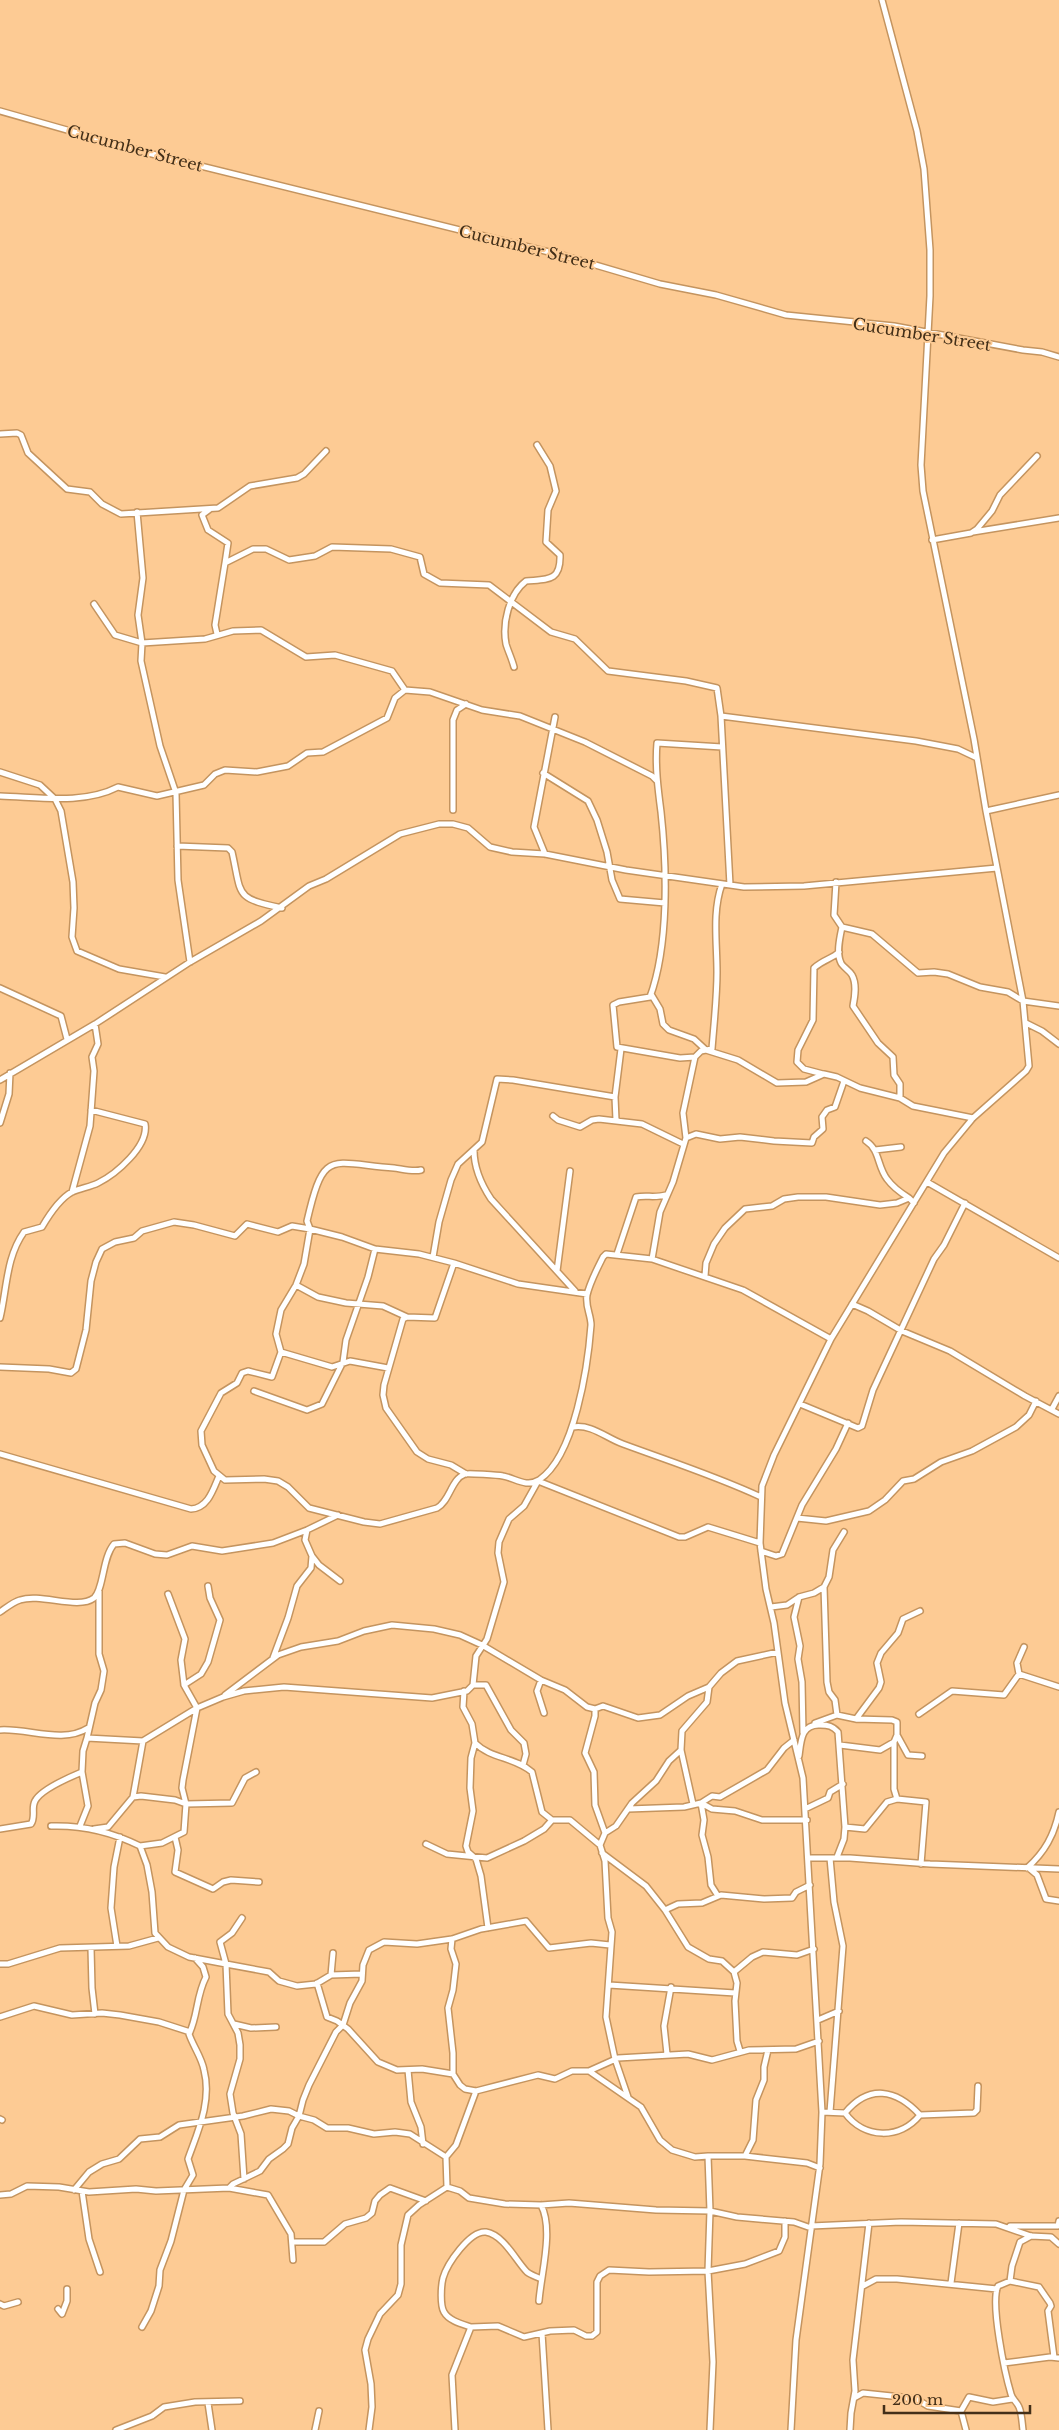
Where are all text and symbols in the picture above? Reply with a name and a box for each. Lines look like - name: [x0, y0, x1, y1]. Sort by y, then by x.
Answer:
- street label: Cucumber Street: [65, 120, 205, 176]
- street label: Cucumber Street: [457, 220, 597, 274]
- street label: Cucumber Street: [851, 313, 993, 355]
- scale bar: [884, 2382, 1030, 2414]
- text: 200 m: [892, 2390, 943, 2409]

